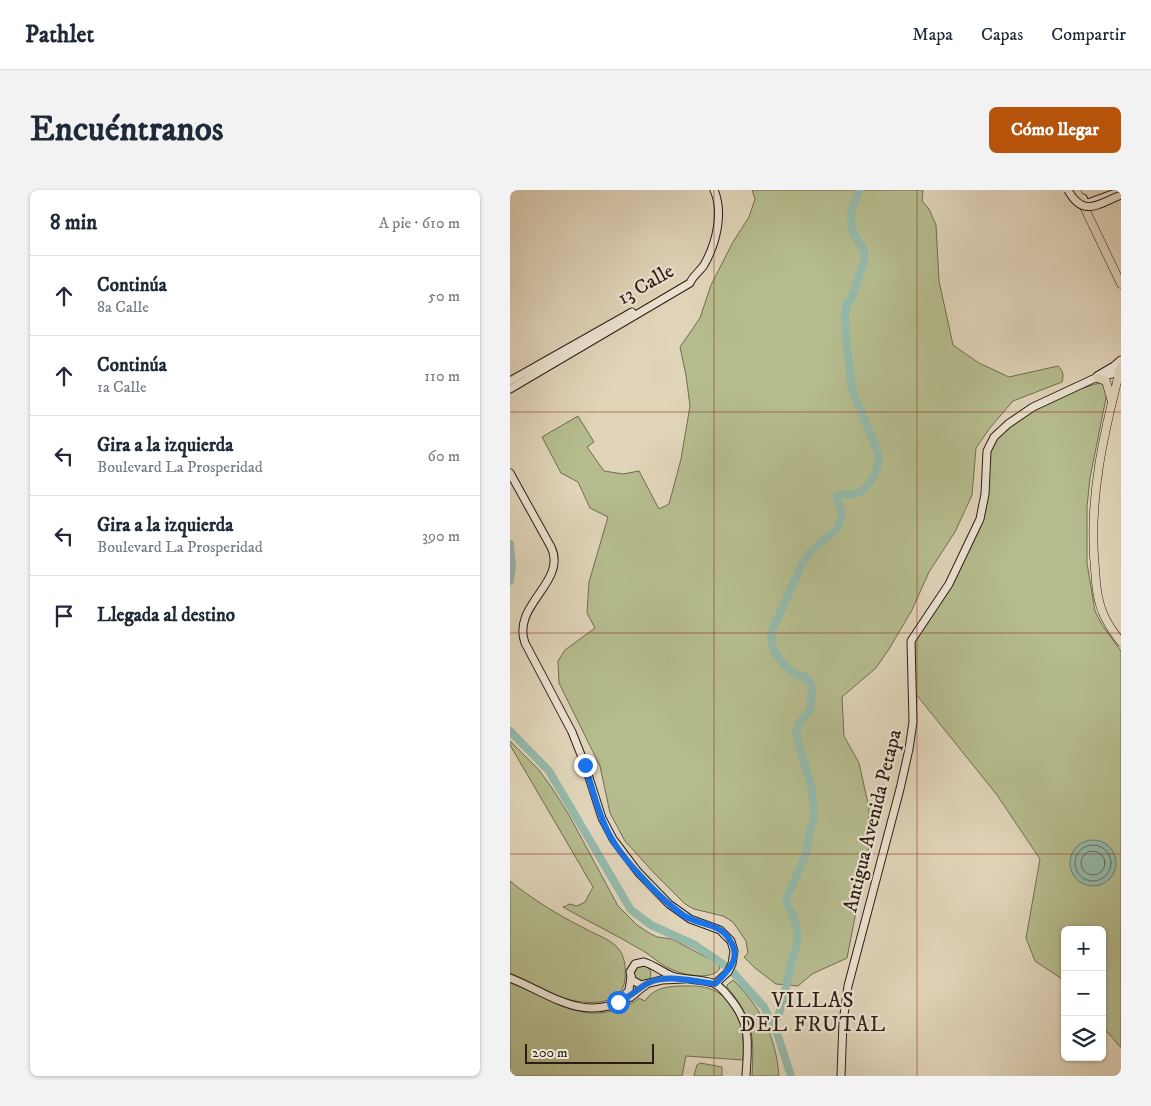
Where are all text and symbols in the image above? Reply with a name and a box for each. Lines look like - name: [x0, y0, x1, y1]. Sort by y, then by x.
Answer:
- text: Pathlet: [25, 20, 94, 50]
- text: Mapa: [912, 24, 953, 46]
- text: Capas: [981, 24, 1023, 46]
- text: Compartir: [1051, 24, 1126, 46]
- button: Cómo llegar: [989, 107, 1121, 153]
- text: Encuéntranos: [30, 108, 224, 152]
- text: 8 min: [50, 210, 97, 236]
- text: A pie · 610 m: [379, 213, 460, 233]
- street label: 13 Calle: [613, 259, 679, 311]
- text: Continúa: [97, 274, 167, 297]
- icon: ahead: [50, 282, 78, 310]
- text: 50 m: [428, 286, 460, 306]
- text: 8a Calle: [97, 297, 149, 317]
- text: Continúa: [97, 354, 167, 377]
- icon: ahead: [50, 362, 78, 390]
- text: 110 m: [424, 366, 460, 386]
- text: 1a Calle: [97, 377, 147, 397]
- text: Gira a la izquierda: [97, 434, 233, 457]
- icon: left: [50, 442, 78, 470]
- text: 60 m: [428, 446, 460, 466]
- text: Boulevard La Prosperidad: [97, 457, 263, 477]
- text: Gira a la izquierda: [97, 514, 233, 537]
- icon: left: [50, 522, 78, 550]
- text: 390 m: [422, 526, 460, 546]
- text: Boulevard La Prosperidad: [97, 537, 263, 557]
- icon: arrive: [50, 602, 78, 630]
- text: Llegada al destino: [97, 604, 235, 627]
- street label: Antigua Avenida Petapa: [838, 726, 908, 915]
- route end: [574, 754, 597, 777]
- map controls: [1061, 926, 1106, 1061]
- button: +: [1061, 926, 1106, 971]
- button: −: [1061, 971, 1106, 1016]
- district label: VILLAS DEL FRUTAL: [740, 988, 886, 1038]
- route start: [607, 991, 630, 1014]
- button: layers: [1061, 1016, 1106, 1061]
- scale bar: [525, 1041, 654, 1064]
- text: 200 m: [532, 1044, 567, 1062]

